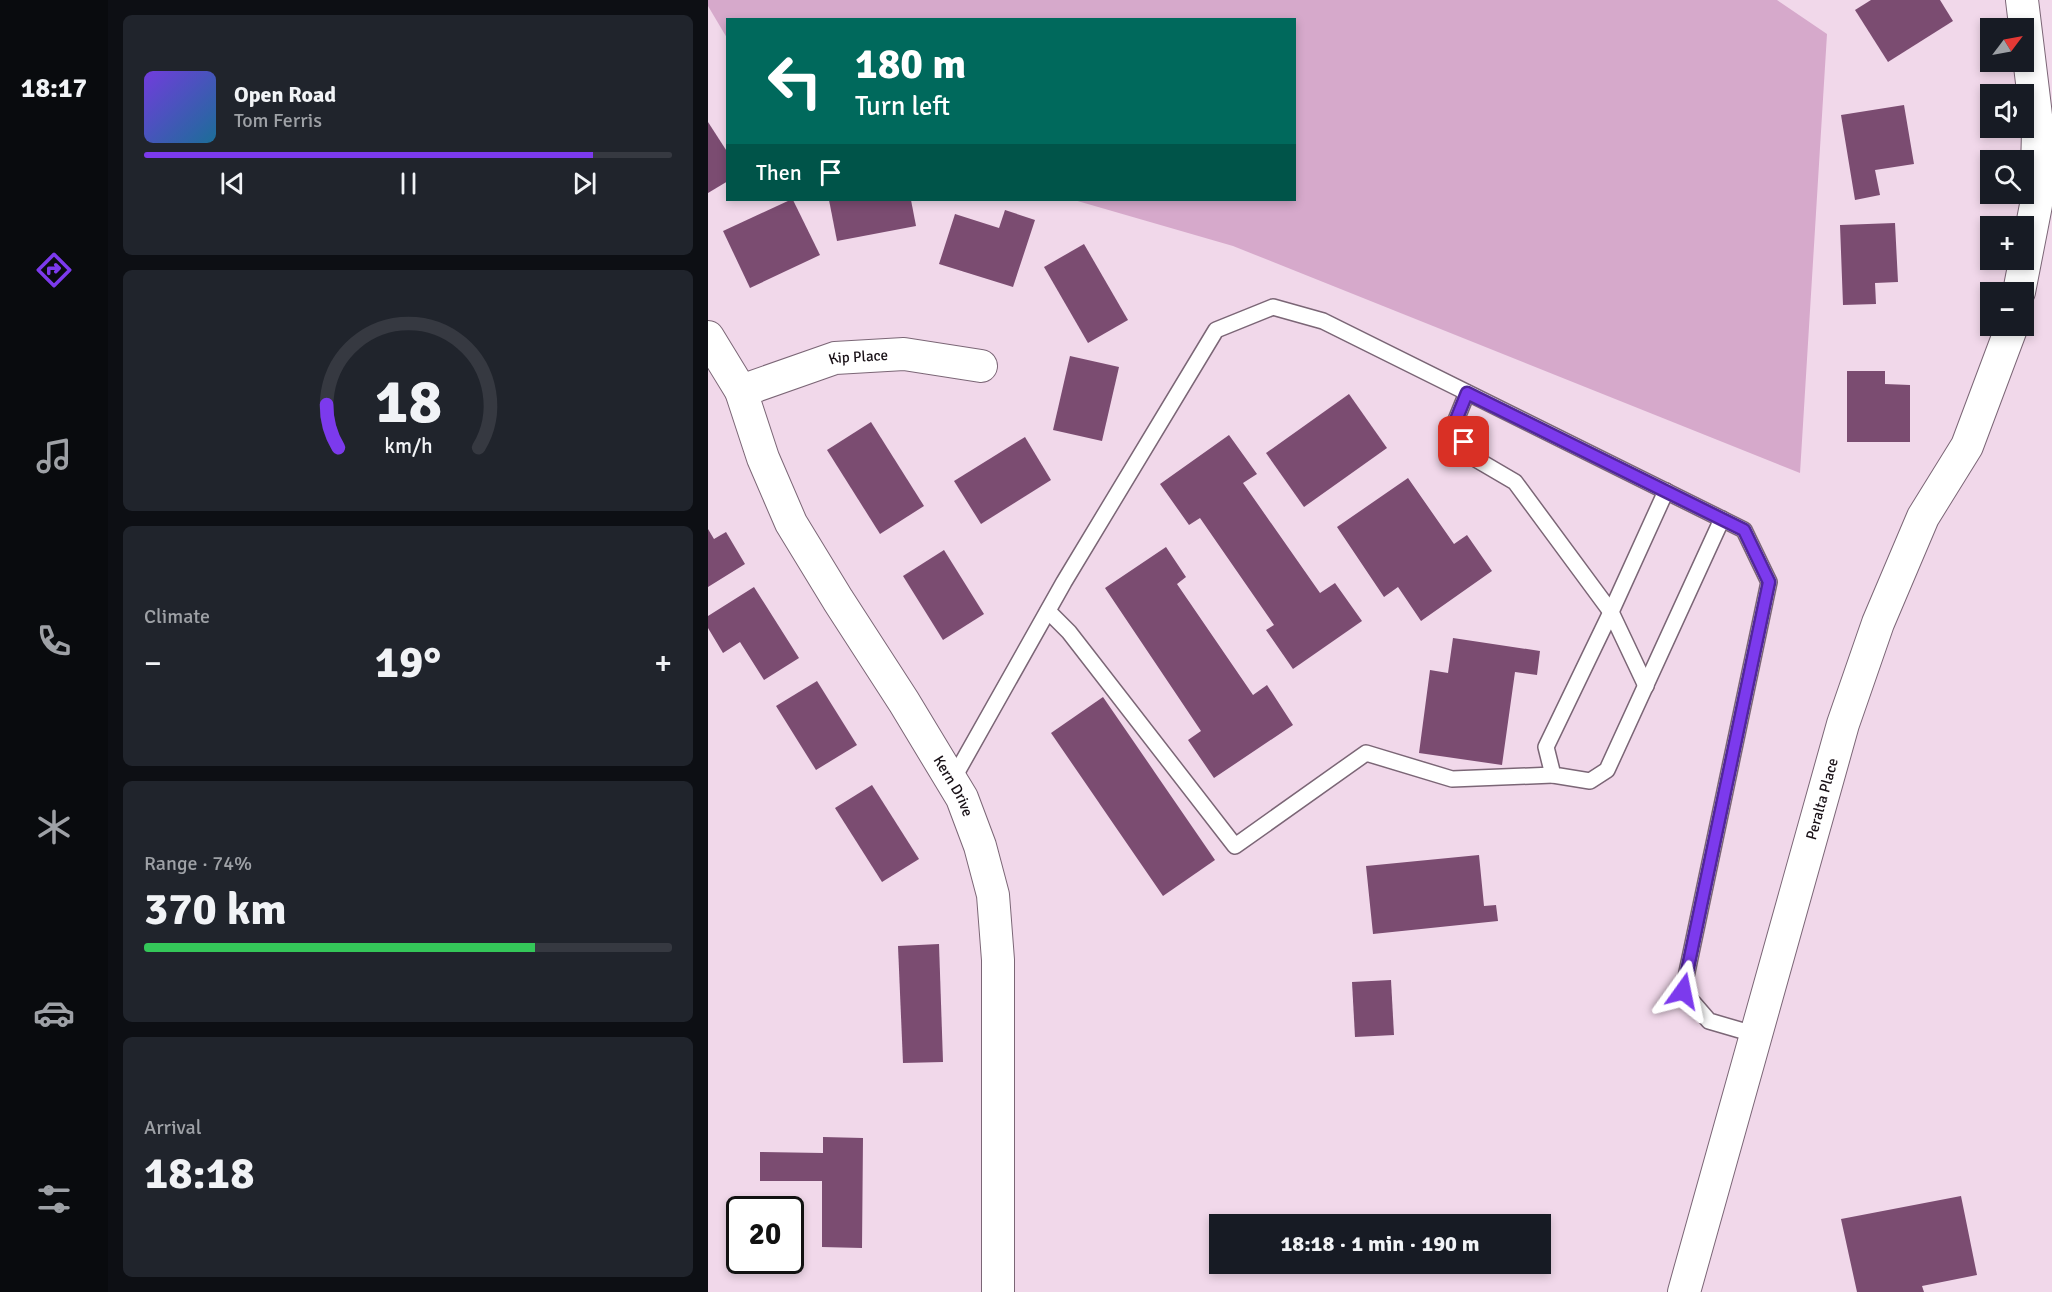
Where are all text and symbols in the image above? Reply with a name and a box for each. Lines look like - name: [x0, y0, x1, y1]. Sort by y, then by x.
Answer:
- north arrow: [1980, 18, 2034, 72]
- map controls: [1980, 18, 2034, 336]
- text: 180 m: [855, 39, 966, 90]
- icon: left: [756, 42, 834, 120]
- text: 18:17: [21, 72, 87, 105]
- text: Open Road: [234, 81, 336, 108]
- button: sound: [1980, 84, 2034, 138]
- text: Turn left: [855, 90, 950, 123]
- text: Tom Ferris: [234, 108, 322, 133]
- button: search: [1980, 150, 2034, 204]
- icon: arrive: [814, 156, 847, 189]
- text: Then: [756, 159, 802, 186]
- icon: previous: [216, 167, 249, 200]
- icon: pause: [392, 167, 425, 200]
- icon: next: [568, 167, 601, 200]
- button: +: [1980, 216, 2034, 270]
- icon: directions: [33, 249, 75, 291]
- button: −: [1980, 282, 2034, 336]
- street label: Kip Place: [826, 346, 888, 369]
- text: 18: [374, 363, 442, 440]
- pin: [1438, 416, 1489, 467]
- icon: arrive: [1447, 425, 1480, 458]
- text: km/h: [384, 433, 432, 459]
- icon: music: [33, 435, 75, 477]
- text: Climate: [144, 604, 210, 629]
- icon: phone: [33, 620, 75, 662]
- text: 19°: [375, 635, 441, 690]
- text: −: [144, 643, 162, 684]
- text: +: [654, 643, 672, 684]
- street label: Kern Drive: [930, 752, 977, 819]
- street label: Peralta Place: [1802, 756, 1842, 842]
- icon: climate: [33, 806, 75, 848]
- text: Range · 74%: [144, 851, 252, 876]
- text: 370 km: [144, 882, 287, 937]
- position arrow: [1651, 959, 1715, 1023]
- icon: car: [33, 992, 75, 1034]
- text: Arrival: [144, 1115, 202, 1140]
- text: 18:18: [144, 1146, 254, 1201]
- icon: filters: [33, 1178, 75, 1220]
- speed limit sign: 20: [726, 1196, 804, 1274]
- text: 18:18 · 1 min · 190 m: [1280, 1230, 1480, 1257]

